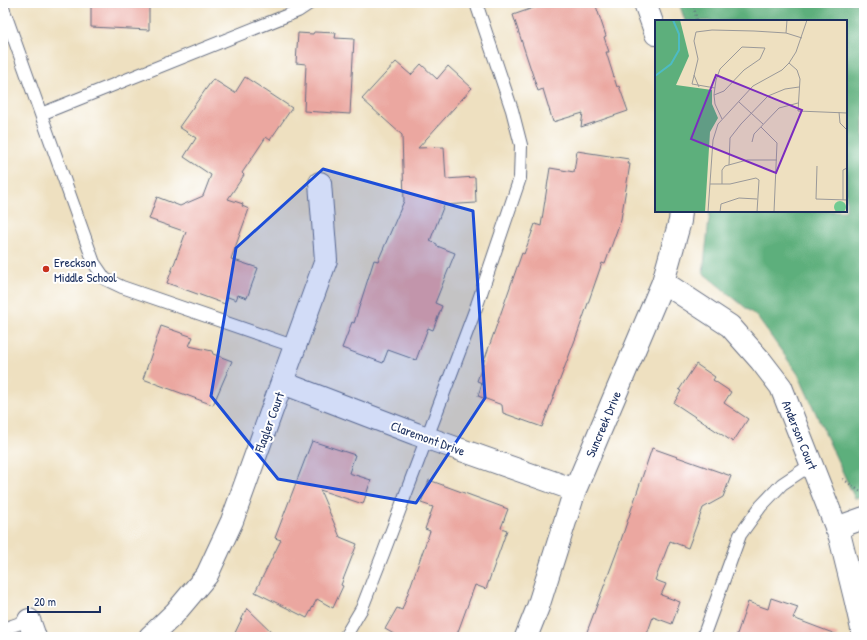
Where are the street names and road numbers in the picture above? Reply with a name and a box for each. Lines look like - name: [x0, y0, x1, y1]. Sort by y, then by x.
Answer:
- street label: Suncreek Drive: [581, 388, 625, 460]
- street label: Flagler Court: [249, 389, 288, 456]
- street label: Anderson Court: [778, 397, 822, 473]
- street label: Claremont Drive: [388, 416, 468, 460]

